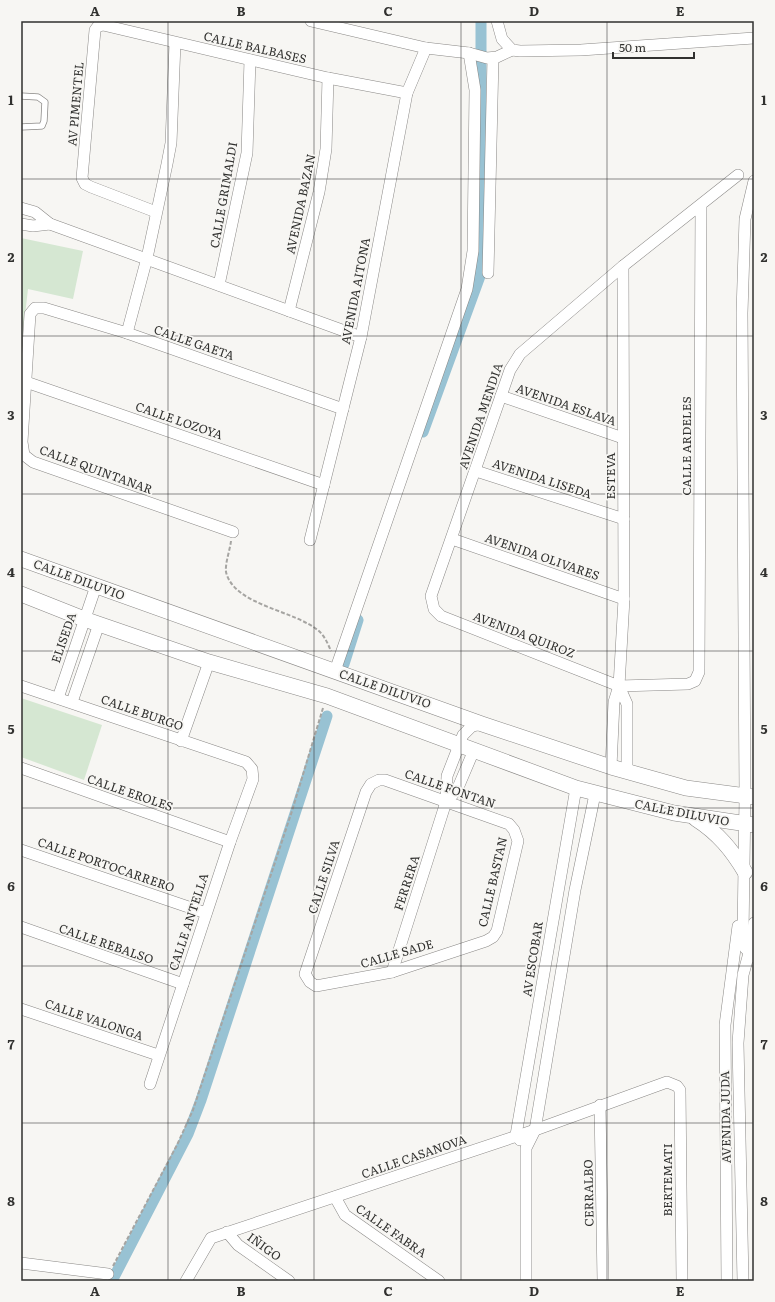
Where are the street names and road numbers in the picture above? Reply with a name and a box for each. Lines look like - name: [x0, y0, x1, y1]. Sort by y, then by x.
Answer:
- street label: CALLE BALBASES: [202, 26, 308, 68]
- street label: AV PIMENTEL: [62, 61, 88, 147]
- street label: CALLE GRIMALDI: [205, 140, 241, 249]
- street label: AVENIDA BAZAN: [281, 152, 319, 256]
- street label: AVENIDA AITONA: [336, 236, 374, 346]
- street label: CALLE GAETA: [152, 320, 237, 364]
- street label: AVENIDA MENDIA: [453, 360, 507, 471]
- street label: AVENIDA ESLAVA: [514, 378, 619, 430]
- street label: CALLE ARDELES: [677, 396, 695, 496]
- street label: CALLE LOZOYA: [133, 397, 226, 443]
- street label: CALLE QUINTANAR: [37, 440, 156, 498]
- street label: ESTEVA: [601, 452, 619, 500]
- street label: AVENIDA LISEDA: [490, 453, 594, 503]
- street label: AVENIDA OLIVARES: [483, 528, 602, 584]
- street label: CALLE DILUVIO: [31, 554, 128, 604]
- street label: AVENIDA QUIROZ: [471, 606, 578, 662]
- street label: ELISEDA: [46, 610, 80, 665]
- street label: CALLE DILUVIO: [337, 664, 434, 712]
- street label: CALLE BURGO: [99, 690, 186, 735]
- street label: CALLE FONTAN: [402, 764, 498, 812]
- street label: CALLE EROLES: [85, 769, 176, 815]
- street label: CALLE DILUVIO: [633, 794, 731, 830]
- street label: CALLE PORTOCARRERO: [35, 832, 177, 896]
- street label: CALLE BASTAN: [473, 835, 511, 929]
- street label: CALLE SILVA: [303, 837, 344, 916]
- street label: FERRERA: [389, 852, 424, 913]
- street label: CALLE ANTELLA: [164, 870, 212, 973]
- street label: CALLE REBALSO: [57, 918, 156, 968]
- street label: AV ESCOBAR: [517, 919, 547, 998]
- street label: CALLE SADE: [358, 934, 436, 972]
- street label: CALLE VALONGA: [43, 994, 146, 1044]
- street label: AVENIDA JUDA: [715, 1070, 735, 1163]
- street label: CALLE CASANOVA: [359, 1130, 469, 1182]
- street label: BERTEMATI: [658, 1143, 676, 1217]
- street label: CERRALBO: [578, 1159, 598, 1227]
- street label: CALLE FABRA: [352, 1199, 431, 1261]
- street label: IÑIGO: [244, 1228, 285, 1265]

